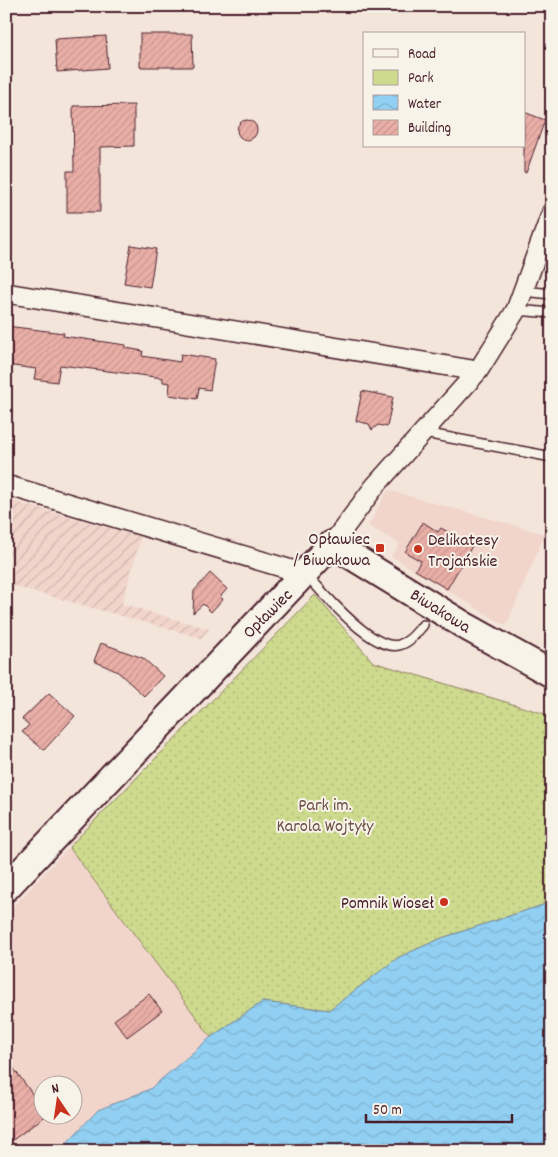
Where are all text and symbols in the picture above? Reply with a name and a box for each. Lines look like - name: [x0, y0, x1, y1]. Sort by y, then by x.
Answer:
- legend: [363, 32, 526, 148]
- text: Road: [408, 44, 436, 66]
- text: Park: [408, 68, 434, 90]
- text: Water: [408, 94, 442, 116]
- text: Building: [408, 118, 451, 140]
- place label: Opławiec / Biwakowa: [293, 528, 371, 574]
- place label: Delikatesy Trojańskie: [428, 529, 499, 575]
- marker: Opławiec / Biwakowa: [374, 542, 386, 554]
- marker: Delikatesy Trojańskie: [412, 543, 424, 555]
- street label: Opławiec: [238, 584, 299, 645]
- street label: Biwakowa: [405, 584, 475, 641]
- park label: Park im. Karola Wojtyły: [276, 794, 374, 840]
- place label: Pomnik Wioseł: [341, 892, 434, 917]
- marker: Pomnik Wioseł: [438, 896, 450, 908]
- north arrow: [32, 1074, 82, 1124]
- text: N: [50, 1079, 61, 1100]
- scale bar: [366, 1092, 512, 1124]
- text: 50 m: [373, 1100, 402, 1122]

